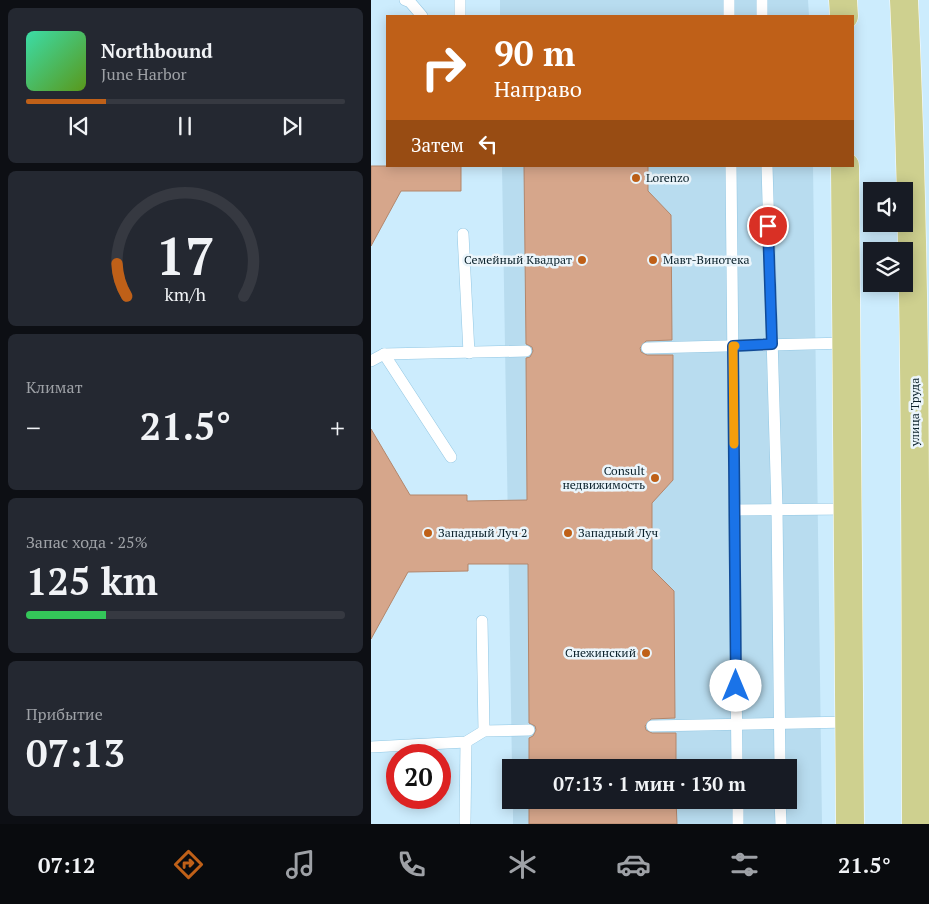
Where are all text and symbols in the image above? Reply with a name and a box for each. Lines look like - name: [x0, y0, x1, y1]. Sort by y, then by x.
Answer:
- text: 90 m: [494, 30, 575, 76]
- icon: right: [411, 35, 476, 100]
- text: Northbound: [101, 38, 213, 63]
- text: June Harbor: [101, 63, 187, 85]
- text: Направо: [494, 74, 582, 103]
- icon: previous: [65, 112, 93, 140]
- icon: pause: [171, 112, 199, 140]
- icon: next: [278, 112, 306, 140]
- icon: left: [474, 130, 502, 158]
- text: Затем: [411, 132, 464, 157]
- place label: Lorenzo: [646, 170, 690, 185]
- marker: Lorenzo: [630, 172, 642, 184]
- map controls: [863, 182, 913, 292]
- button: sound: [863, 182, 913, 232]
- pin: [747, 205, 789, 247]
- icon: arrive: [754, 212, 782, 240]
- text: 17: [156, 221, 215, 290]
- button: layers: [863, 242, 913, 292]
- place label: Семейный Квадрат: [464, 252, 572, 267]
- place label: Мавт-Винотека: [663, 252, 750, 267]
- marker: Семейный Квадрат: [576, 254, 588, 266]
- marker: Мавт-Винотека: [647, 254, 659, 266]
- text: km/h: [165, 282, 207, 306]
- text: Климат: [26, 376, 83, 398]
- street label: улица Труда: [907, 378, 922, 447]
- text: 21.5°: [140, 401, 231, 451]
- text: −: [26, 409, 41, 446]
- text: +: [330, 409, 345, 446]
- place label: Consult недвижимость: [562, 463, 646, 492]
- marker: Consult недвижимость: [649, 472, 661, 484]
- place label: Западный Луч 2: [438, 525, 527, 540]
- place label: Западный Луч: [578, 525, 658, 540]
- marker: Западный Луч 2: [422, 527, 434, 539]
- marker: Западный Луч: [562, 527, 574, 539]
- text: Запас хода · 25%: [26, 531, 148, 553]
- text: 125 km: [26, 556, 158, 606]
- place label: Снежинский: [565, 645, 636, 660]
- marker: Снежинский: [640, 647, 652, 659]
- position arrow: [709, 659, 761, 711]
- text: Прибытие: [26, 703, 103, 725]
- text: 07:13: [26, 728, 125, 778]
- speed limit sign: 20: [386, 744, 451, 809]
- text: 07:13 · 1 мин · 130 m: [553, 771, 746, 796]
- icon: directions: [171, 847, 206, 882]
- icon: music: [283, 847, 318, 882]
- icon: phone: [394, 847, 429, 882]
- icon: climate: [505, 847, 540, 882]
- icon: car: [616, 847, 651, 882]
- icon: filters: [727, 847, 762, 882]
- text: 07:12: [38, 850, 95, 879]
- text: 21.5°: [838, 850, 891, 879]

